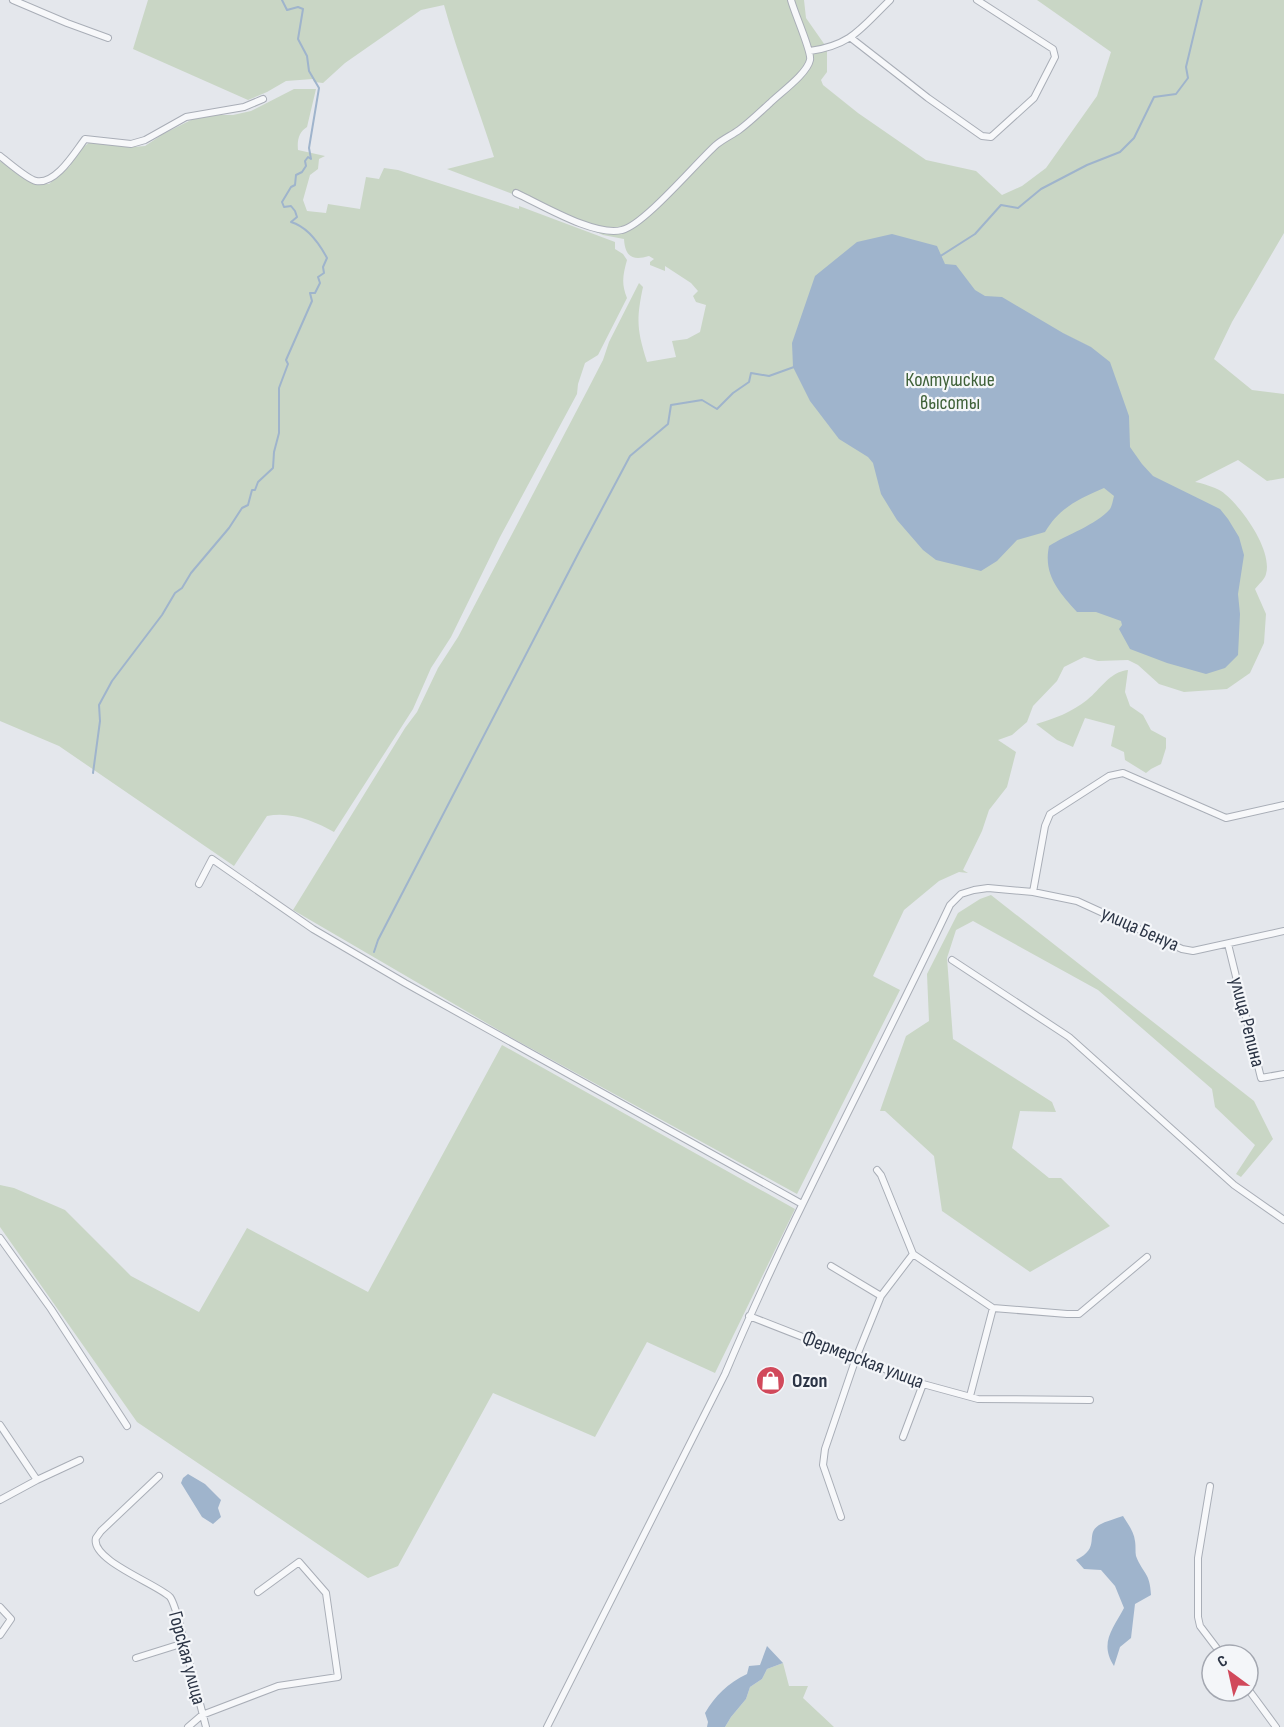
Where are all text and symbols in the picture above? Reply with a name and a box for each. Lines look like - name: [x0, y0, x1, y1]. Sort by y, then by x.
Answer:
- park label: Колтушские высоты: [905, 368, 995, 415]
- street label: улица Бенуа: [1097, 901, 1183, 957]
- street label: улица Репина: [1224, 975, 1270, 1069]
- street label: Фермерская улица: [799, 1326, 927, 1394]
- shop icon: Ozon: [755, 1365, 787, 1397]
- place label: Ozon: [792, 1369, 827, 1393]
- street label: Горская улица: [163, 1609, 211, 1707]
- north arrow: [1200, 1643, 1260, 1703]
- text: С: [1214, 1651, 1231, 1672]

